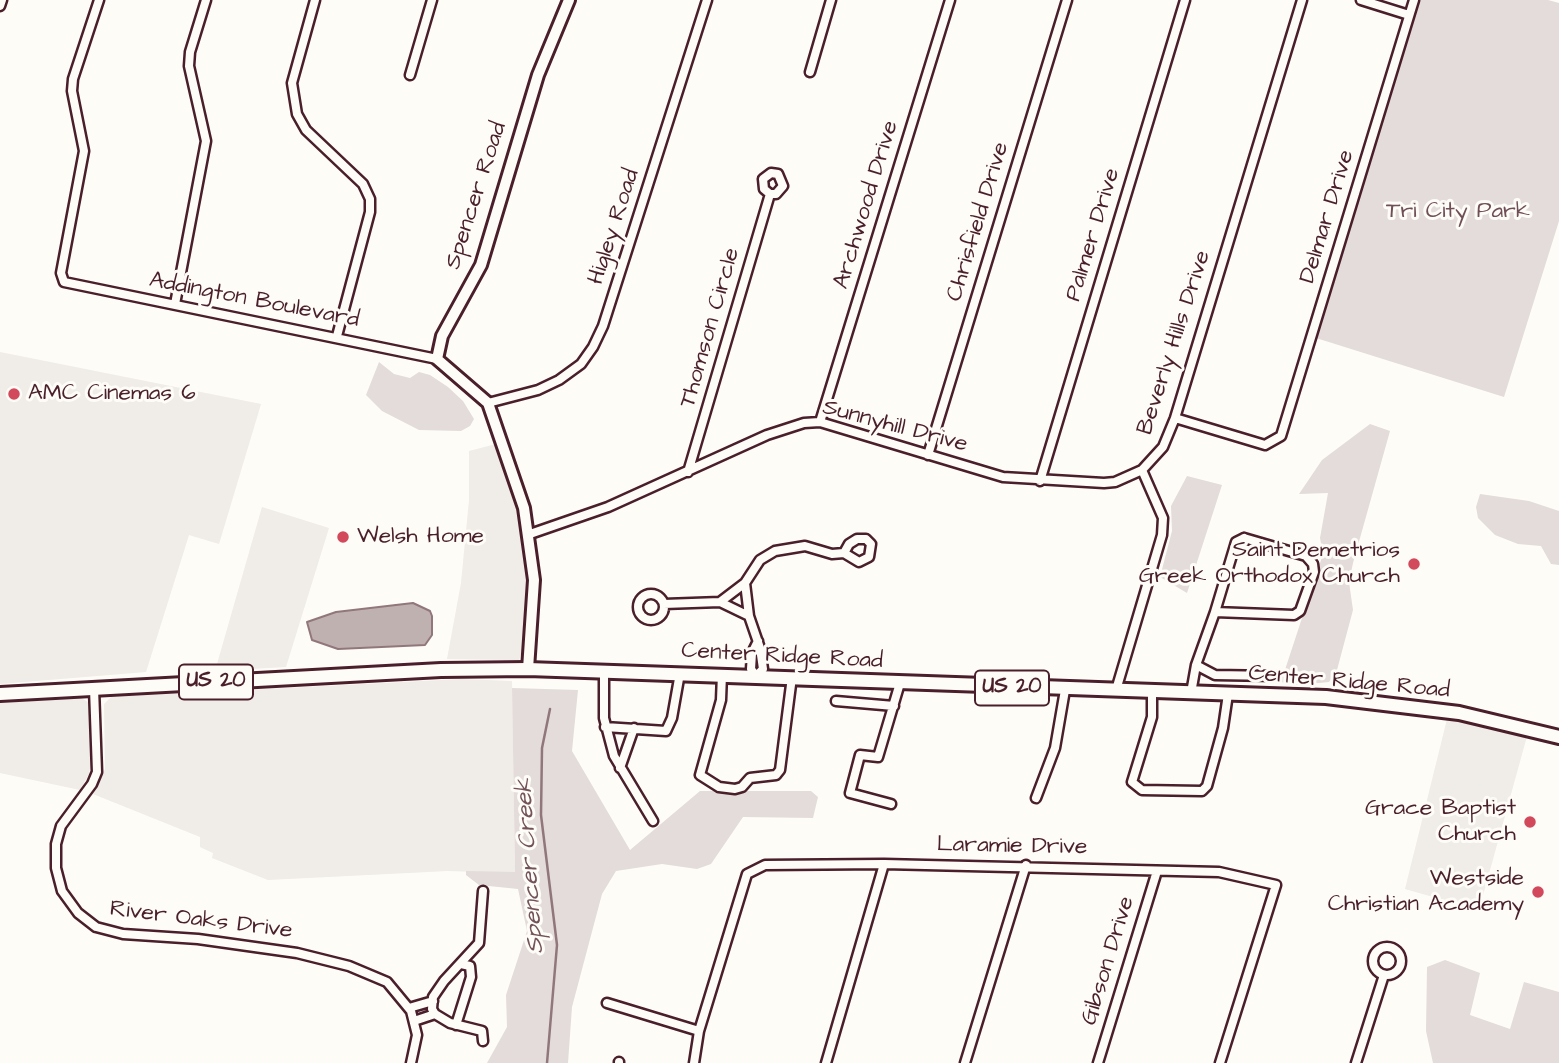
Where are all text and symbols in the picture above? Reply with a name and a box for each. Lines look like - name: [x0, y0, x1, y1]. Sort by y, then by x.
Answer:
- street label: Archwood Drive: [828, 118, 906, 292]
- street label: Spencer Road: [440, 119, 514, 273]
- street label: Chrisfield Drive: [942, 139, 1016, 305]
- street label: Delmar Drive: [1295, 147, 1361, 287]
- street label: Palmer Drive: [1061, 165, 1127, 305]
- street label: Higley Road: [583, 166, 647, 288]
- park label: Tri City Park: [1386, 198, 1530, 226]
- street label: Thomson Circle: [675, 245, 747, 411]
- street label: Beverly Hills Drive: [1132, 247, 1218, 439]
- street label: Addington Boulevard: [147, 267, 361, 335]
- place label: AMC Cinemas 6: [28, 380, 196, 408]
- marker: AMC Cinemas 6: [6, 386, 22, 402]
- street label: Sunnyhill Drive: [820, 394, 970, 460]
- place label: Welsh Home: [357, 523, 484, 551]
- marker: Welsh Home: [335, 529, 351, 545]
- place label: Saint Demetrios Greek Orthodox Church: [1139, 537, 1400, 591]
- marker: Saint Demetrios Greek Orthodox Church: [1406, 556, 1422, 572]
- street label: Center Ridge Road: [680, 638, 884, 676]
- street label: Center Ridge Road: [1247, 660, 1451, 706]
- road number: US 20: [179, 664, 253, 700]
- road number: US 20: [975, 670, 1049, 706]
- water label: Spencer Creek: [511, 777, 551, 955]
- place label: Grace Baptist Church: [1365, 795, 1516, 849]
- marker: Grace Baptist Church: [1522, 814, 1538, 830]
- street label: Laramie Drive: [937, 832, 1087, 862]
- place label: Westside Christian Academy: [1328, 865, 1524, 919]
- marker: Westside Christian Academy: [1530, 884, 1546, 900]
- street label: Gibson Drive: [1076, 893, 1142, 1029]
- street label: River Oaks Drive: [108, 896, 294, 946]

